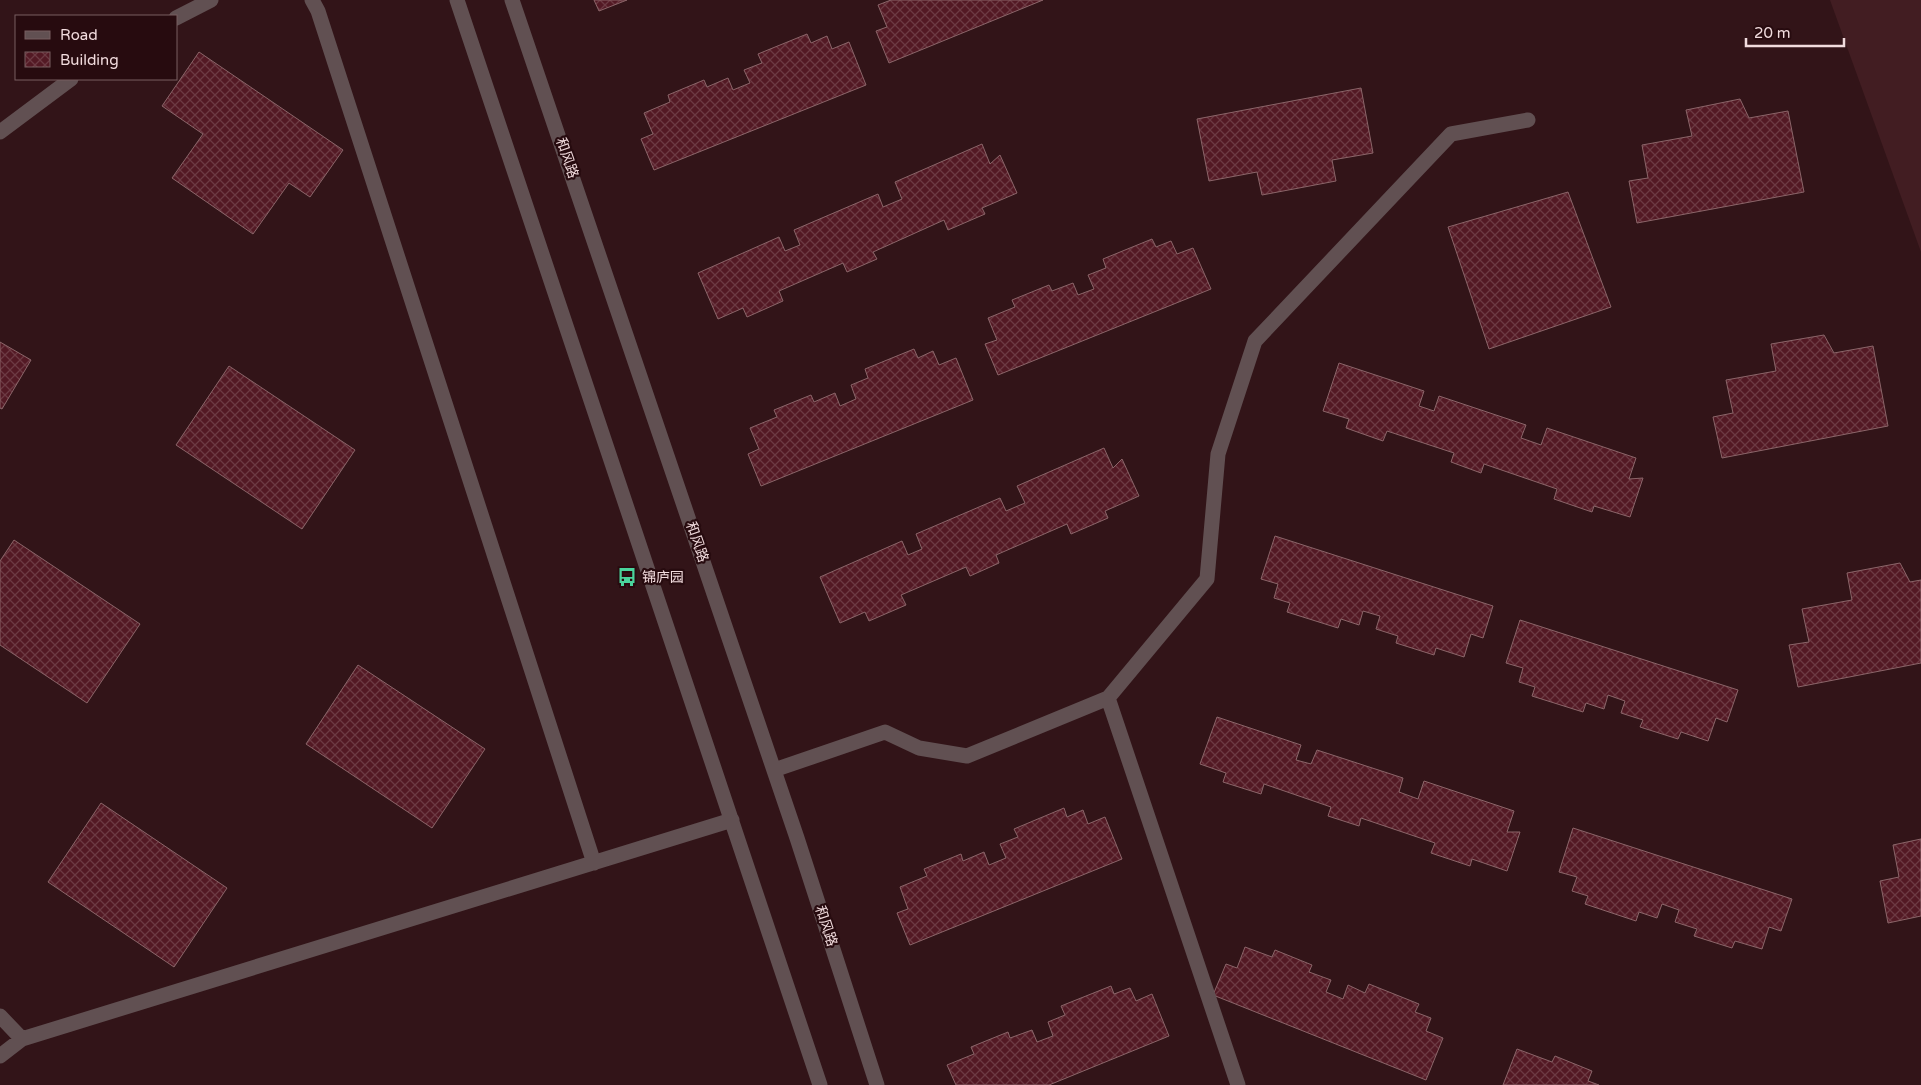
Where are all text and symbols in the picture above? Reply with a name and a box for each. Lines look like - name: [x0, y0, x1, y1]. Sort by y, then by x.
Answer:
- legend: [15, 15, 178, 80]
- scale bar: [1746, 15, 1844, 47]
- text: 20 m: [1754, 24, 1791, 42]
- text: Road: [60, 26, 98, 44]
- text: Building: [60, 51, 119, 69]
- street label: 和风路: [552, 135, 582, 181]
- street label: 和风路: [682, 519, 712, 565]
- bus stop icon: 锦庐园: [616, 566, 638, 588]
- place label: 锦庐园: [642, 569, 684, 586]
- street label: 和风路: [811, 903, 841, 949]

